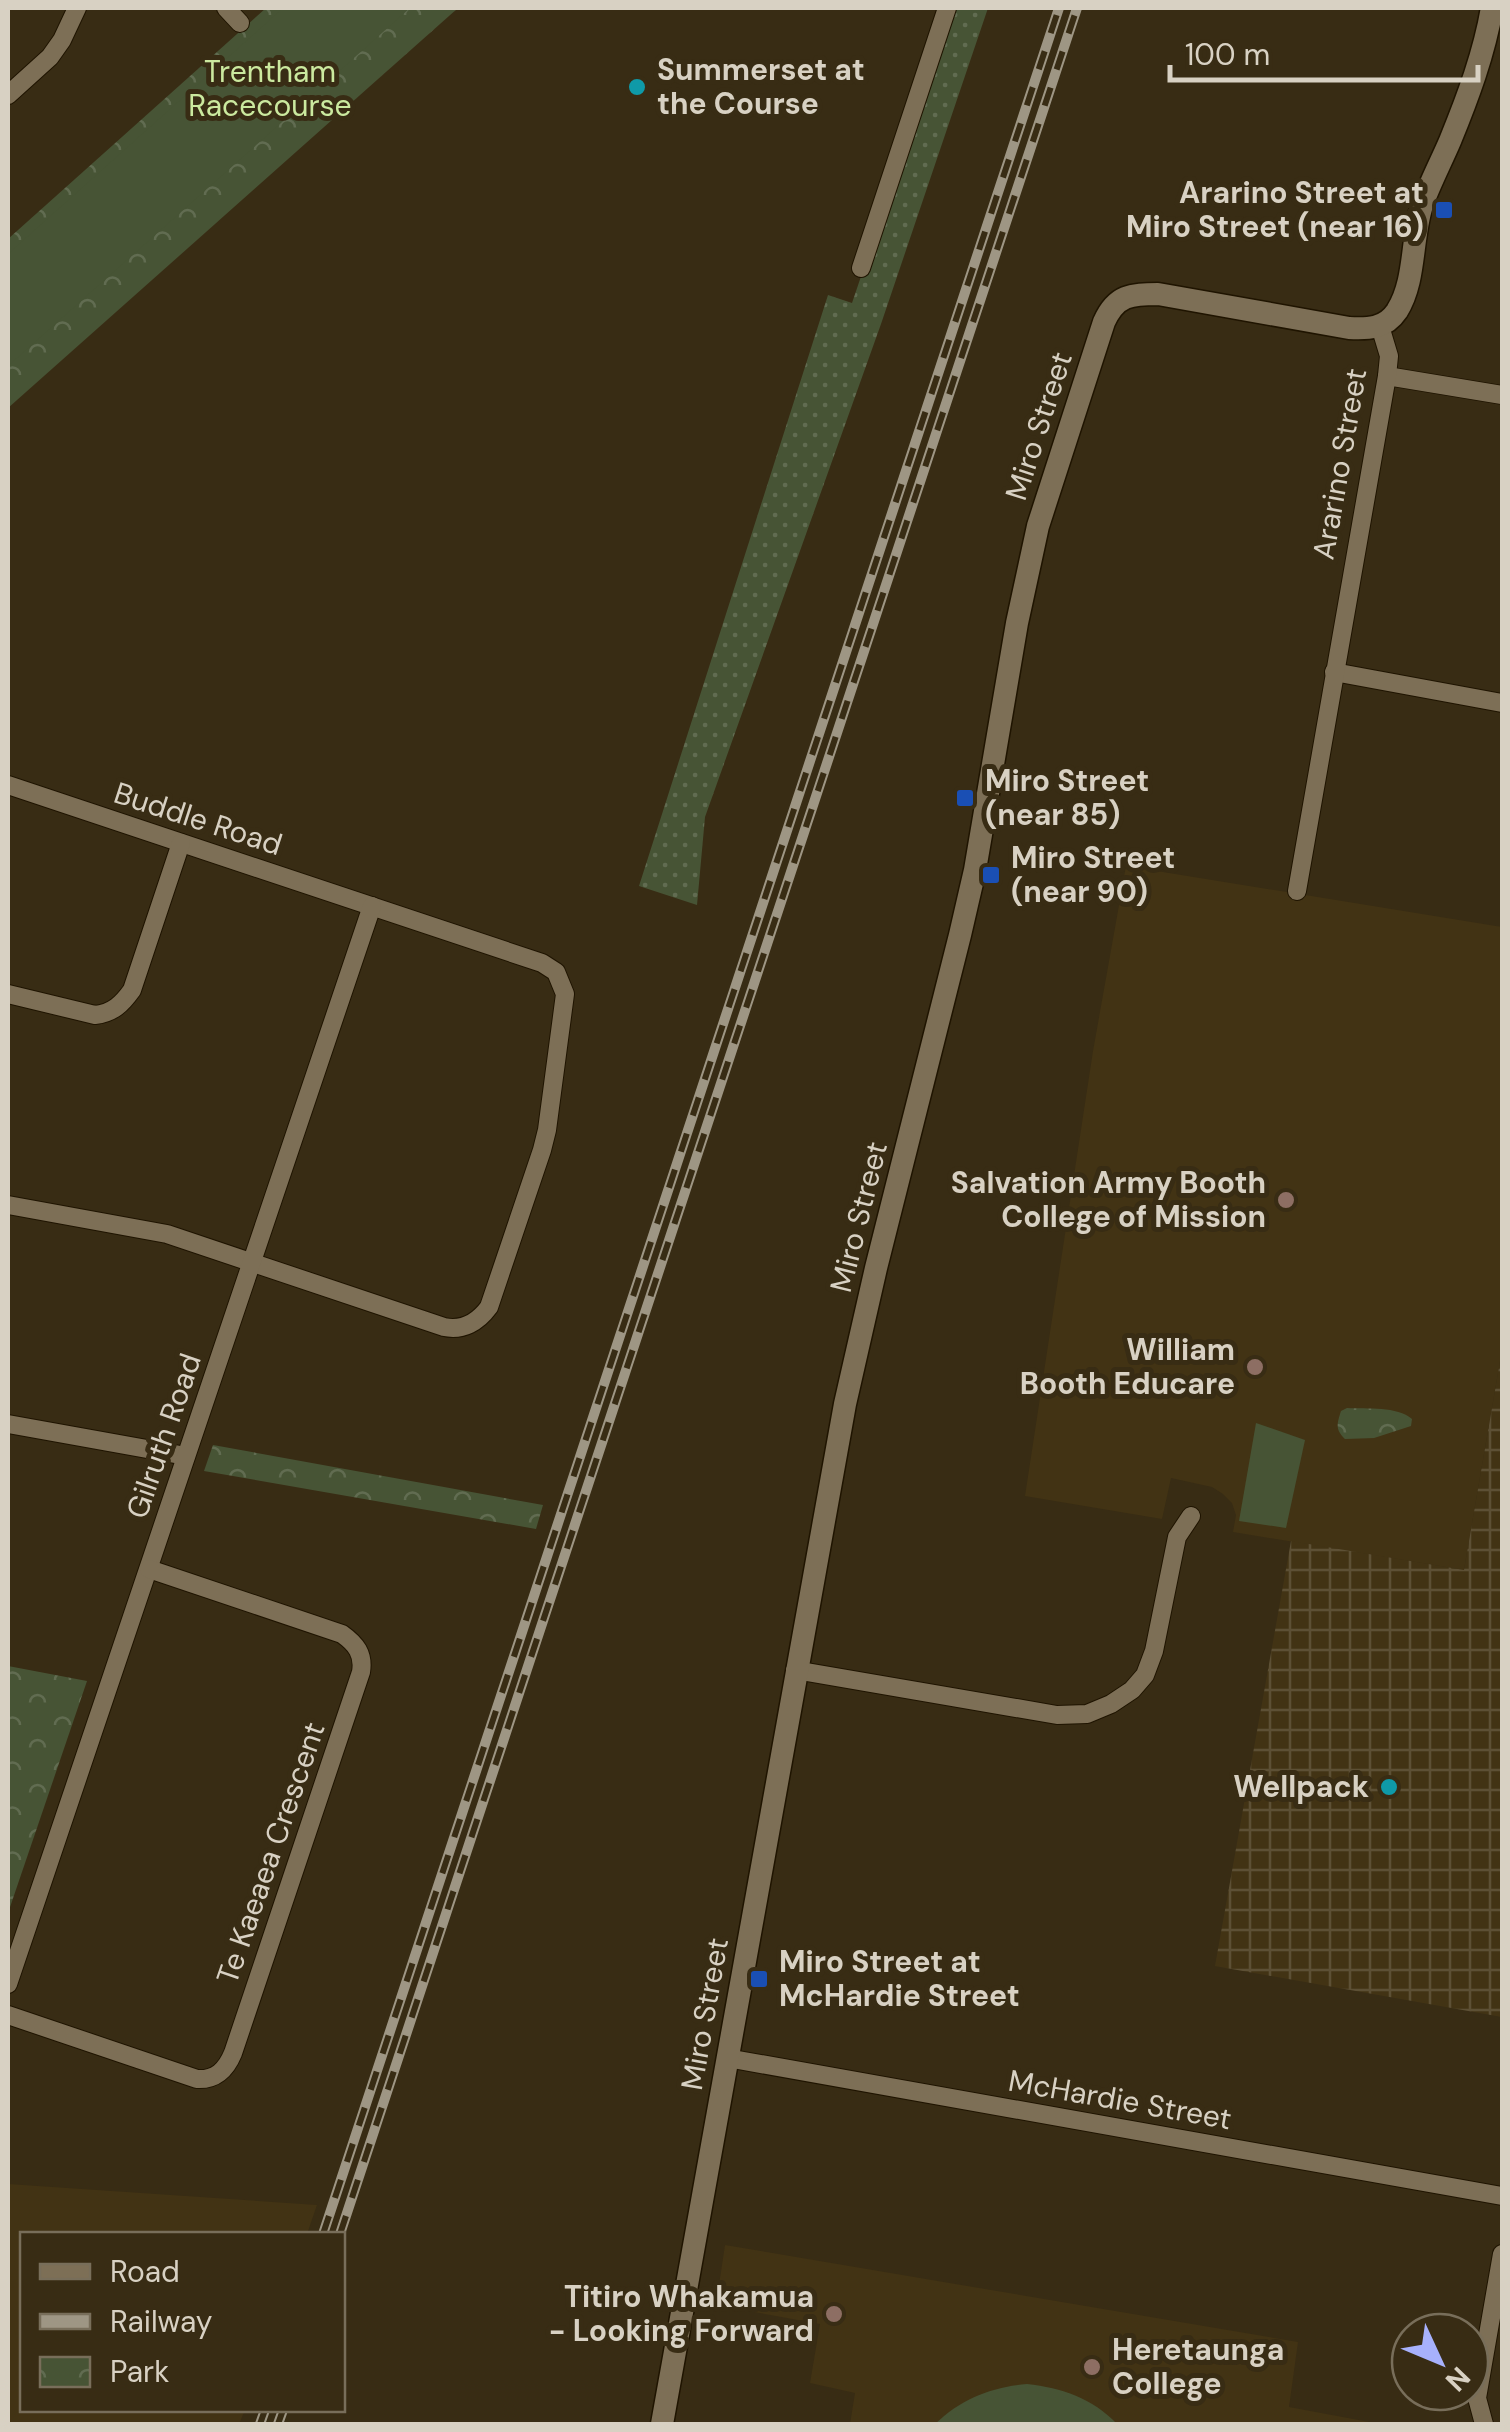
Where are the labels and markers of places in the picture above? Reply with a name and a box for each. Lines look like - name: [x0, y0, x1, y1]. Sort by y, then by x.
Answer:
- place label: Summerset at the Course: [657, 50, 865, 123]
- marker: Summerset at the Course: [626, 76, 648, 98]
- place label: Ararino Street at Miro Street (near 16): [1126, 173, 1424, 246]
- marker: Ararino Street at Miro Street (near 16): [1433, 199, 1455, 221]
- place label: Miro Street (near 85): [985, 761, 1149, 834]
- marker: Miro Street (near 85): [954, 787, 976, 809]
- place label: Miro Street (near 90): [1011, 838, 1175, 911]
- marker: Miro Street (near 90): [980, 864, 1002, 886]
- place label: Salvation Army Booth College of Mission: [951, 1163, 1266, 1236]
- marker: Salvation Army Booth College of Mission: [1275, 1189, 1297, 1211]
- place label: William Booth Educare: [1020, 1330, 1235, 1403]
- marker: William Booth Educare: [1244, 1356, 1266, 1378]
- place label: Wellpack: [1233, 1767, 1369, 1806]
- marker: Wellpack: [1378, 1776, 1400, 1798]
- place label: Miro Street at McHardie Street: [779, 1942, 1020, 2015]
- marker: Miro Street at McHardie Street: [748, 1968, 770, 1990]
- place label: Titiro Whakamua - Looking Forward: [548, 2277, 814, 2350]
- marker: Titiro Whakamua - Looking Forward: [823, 2303, 845, 2325]
- place label: Heretaunga College: [1112, 2330, 1284, 2403]
- marker: Heretaunga College: [1081, 2356, 1103, 2378]

